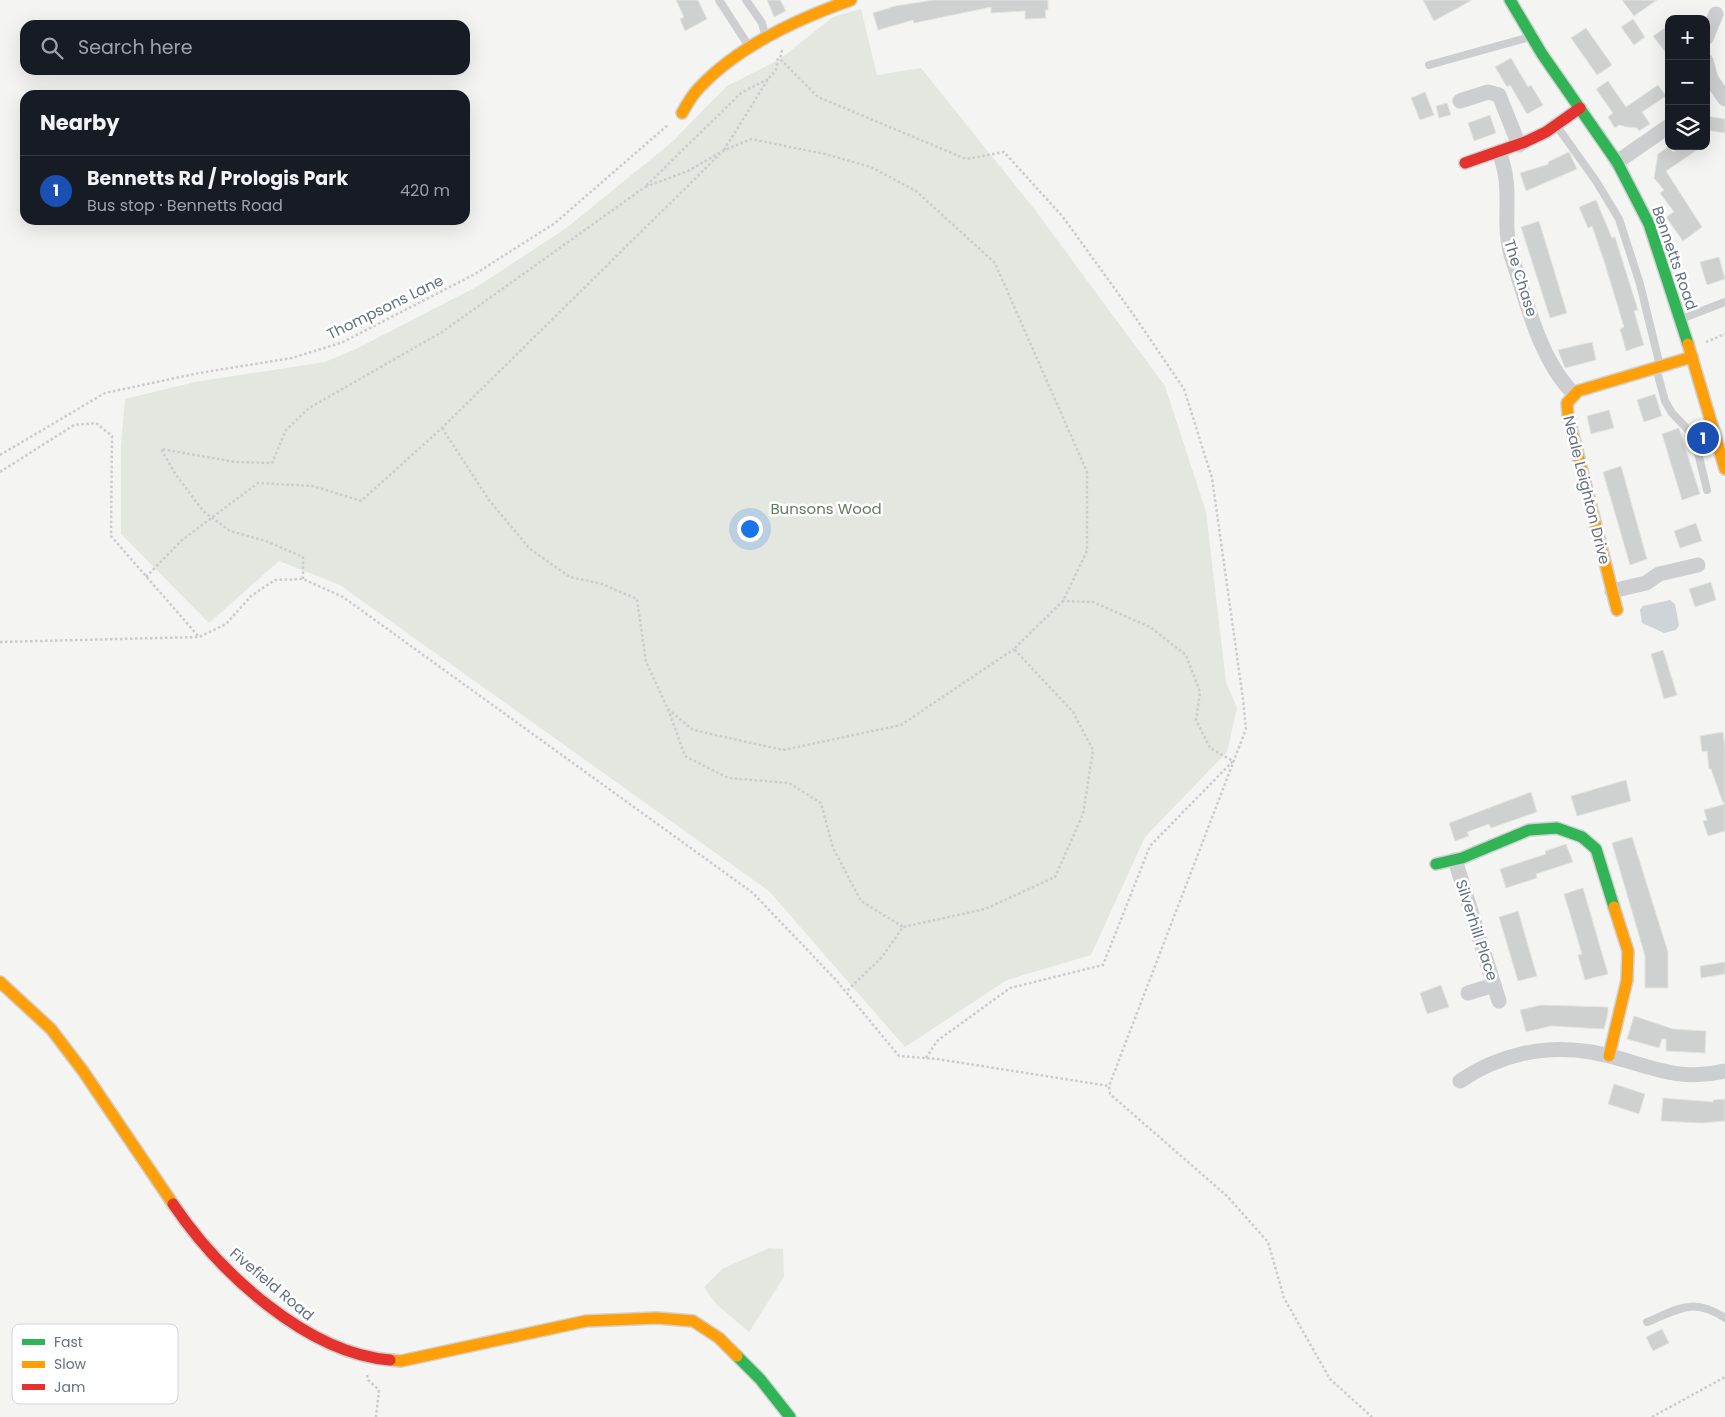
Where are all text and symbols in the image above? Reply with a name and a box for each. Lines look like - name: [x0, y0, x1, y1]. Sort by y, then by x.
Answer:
- map controls: [1665, 15, 1710, 150]
- button: +: [1665, 15, 1710, 60]
- search box: [20, 20, 470, 75]
- icon: search: [38, 34, 66, 62]
- text: Search here: [78, 34, 192, 61]
- button: −: [1665, 60, 1710, 105]
- button: layers: [1665, 105, 1710, 150]
- text: Nearby: [40, 108, 120, 137]
- text: Bennetts Rd / Prologis Park: [87, 165, 348, 192]
- text: 1: [53, 179, 59, 202]
- text: 420 m: [400, 179, 450, 202]
- text: Bus stop · Bennetts Road: [87, 194, 283, 217]
- street label: Bennetts Road: [1647, 203, 1703, 313]
- street label: The Chase: [1499, 237, 1543, 319]
- street label: Thompsons Lane: [323, 270, 447, 344]
- street label: Neale Leighton Drive: [1558, 413, 1616, 567]
- pin: 1: [1687, 419, 1719, 457]
- park label: Bunsons Wood: [770, 498, 882, 519]
- your location: [737, 516, 763, 542]
- street label: Silverhill Place: [1451, 877, 1503, 983]
- street label: Fivefield Road: [226, 1243, 318, 1325]
- legend: [12, 1324, 178, 1404]
- text: Fast: [54, 1332, 83, 1352]
- text: Slow: [54, 1354, 87, 1374]
- text: Jam: [54, 1377, 85, 1397]

